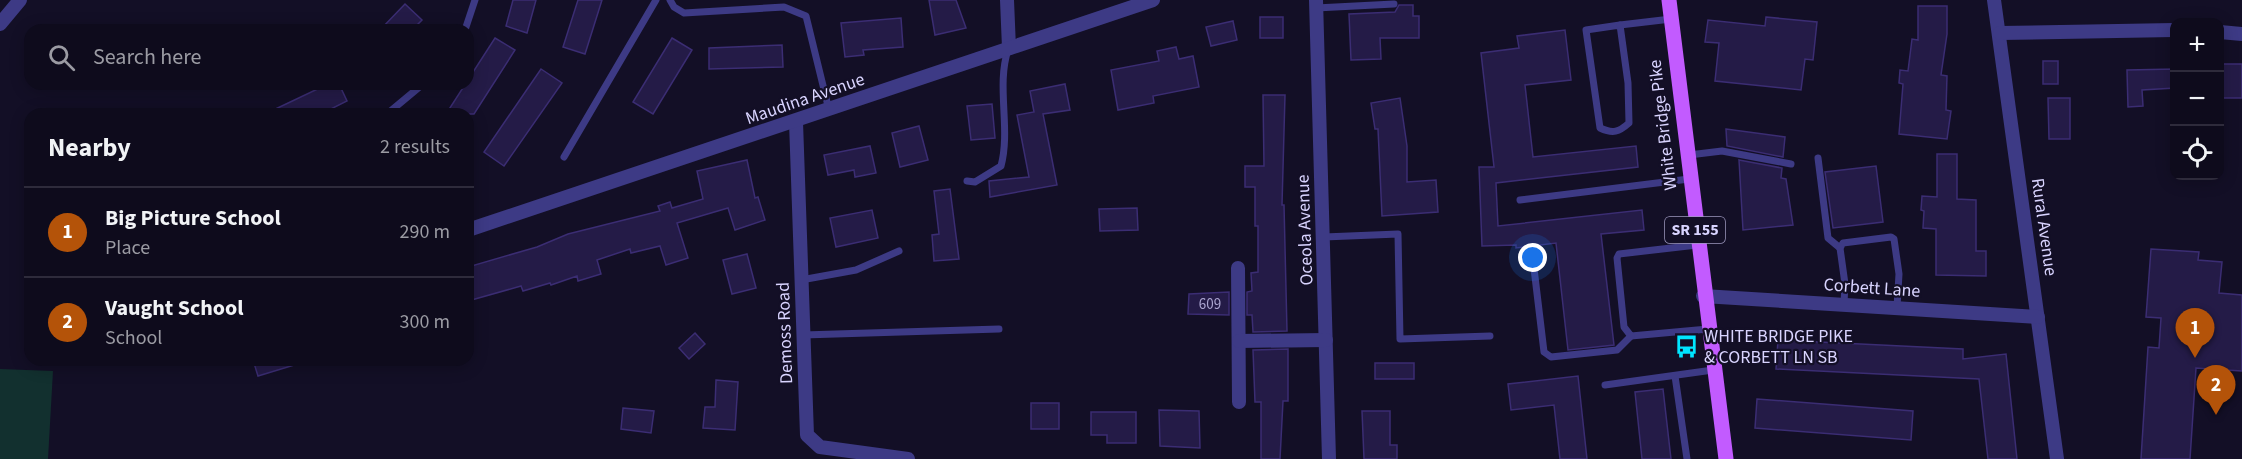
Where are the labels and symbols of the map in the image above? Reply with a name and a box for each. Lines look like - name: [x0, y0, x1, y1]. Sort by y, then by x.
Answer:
- street label: White Bridge Pike: [1643, 58, 1683, 192]
- street label: Maudina Avenue: [742, 67, 868, 131]
- street label: Oceola Avenue: [1291, 174, 1319, 286]
- street label: Rural Avenue: [2025, 176, 2063, 278]
- road number: SR 155: [1665, 217, 1725, 243]
- your location: [1518, 243, 1547, 272]
- street label: Corbett Lane: [1823, 272, 1921, 304]
- street label: Demoss Road: [771, 282, 799, 384]
- house number: 609: [1199, 294, 1221, 315]
- pin: 1: [2176, 308, 2214, 358]
- place label: WHITE BRIDGE PIKE & CORBETT LN SB: [1704, 324, 1853, 370]
- bus stop icon: WHITE BRIDGE PIKE & CORBETT LN SB: [1673, 333, 1699, 359]
- pin: 2: [2196, 366, 2236, 415]

